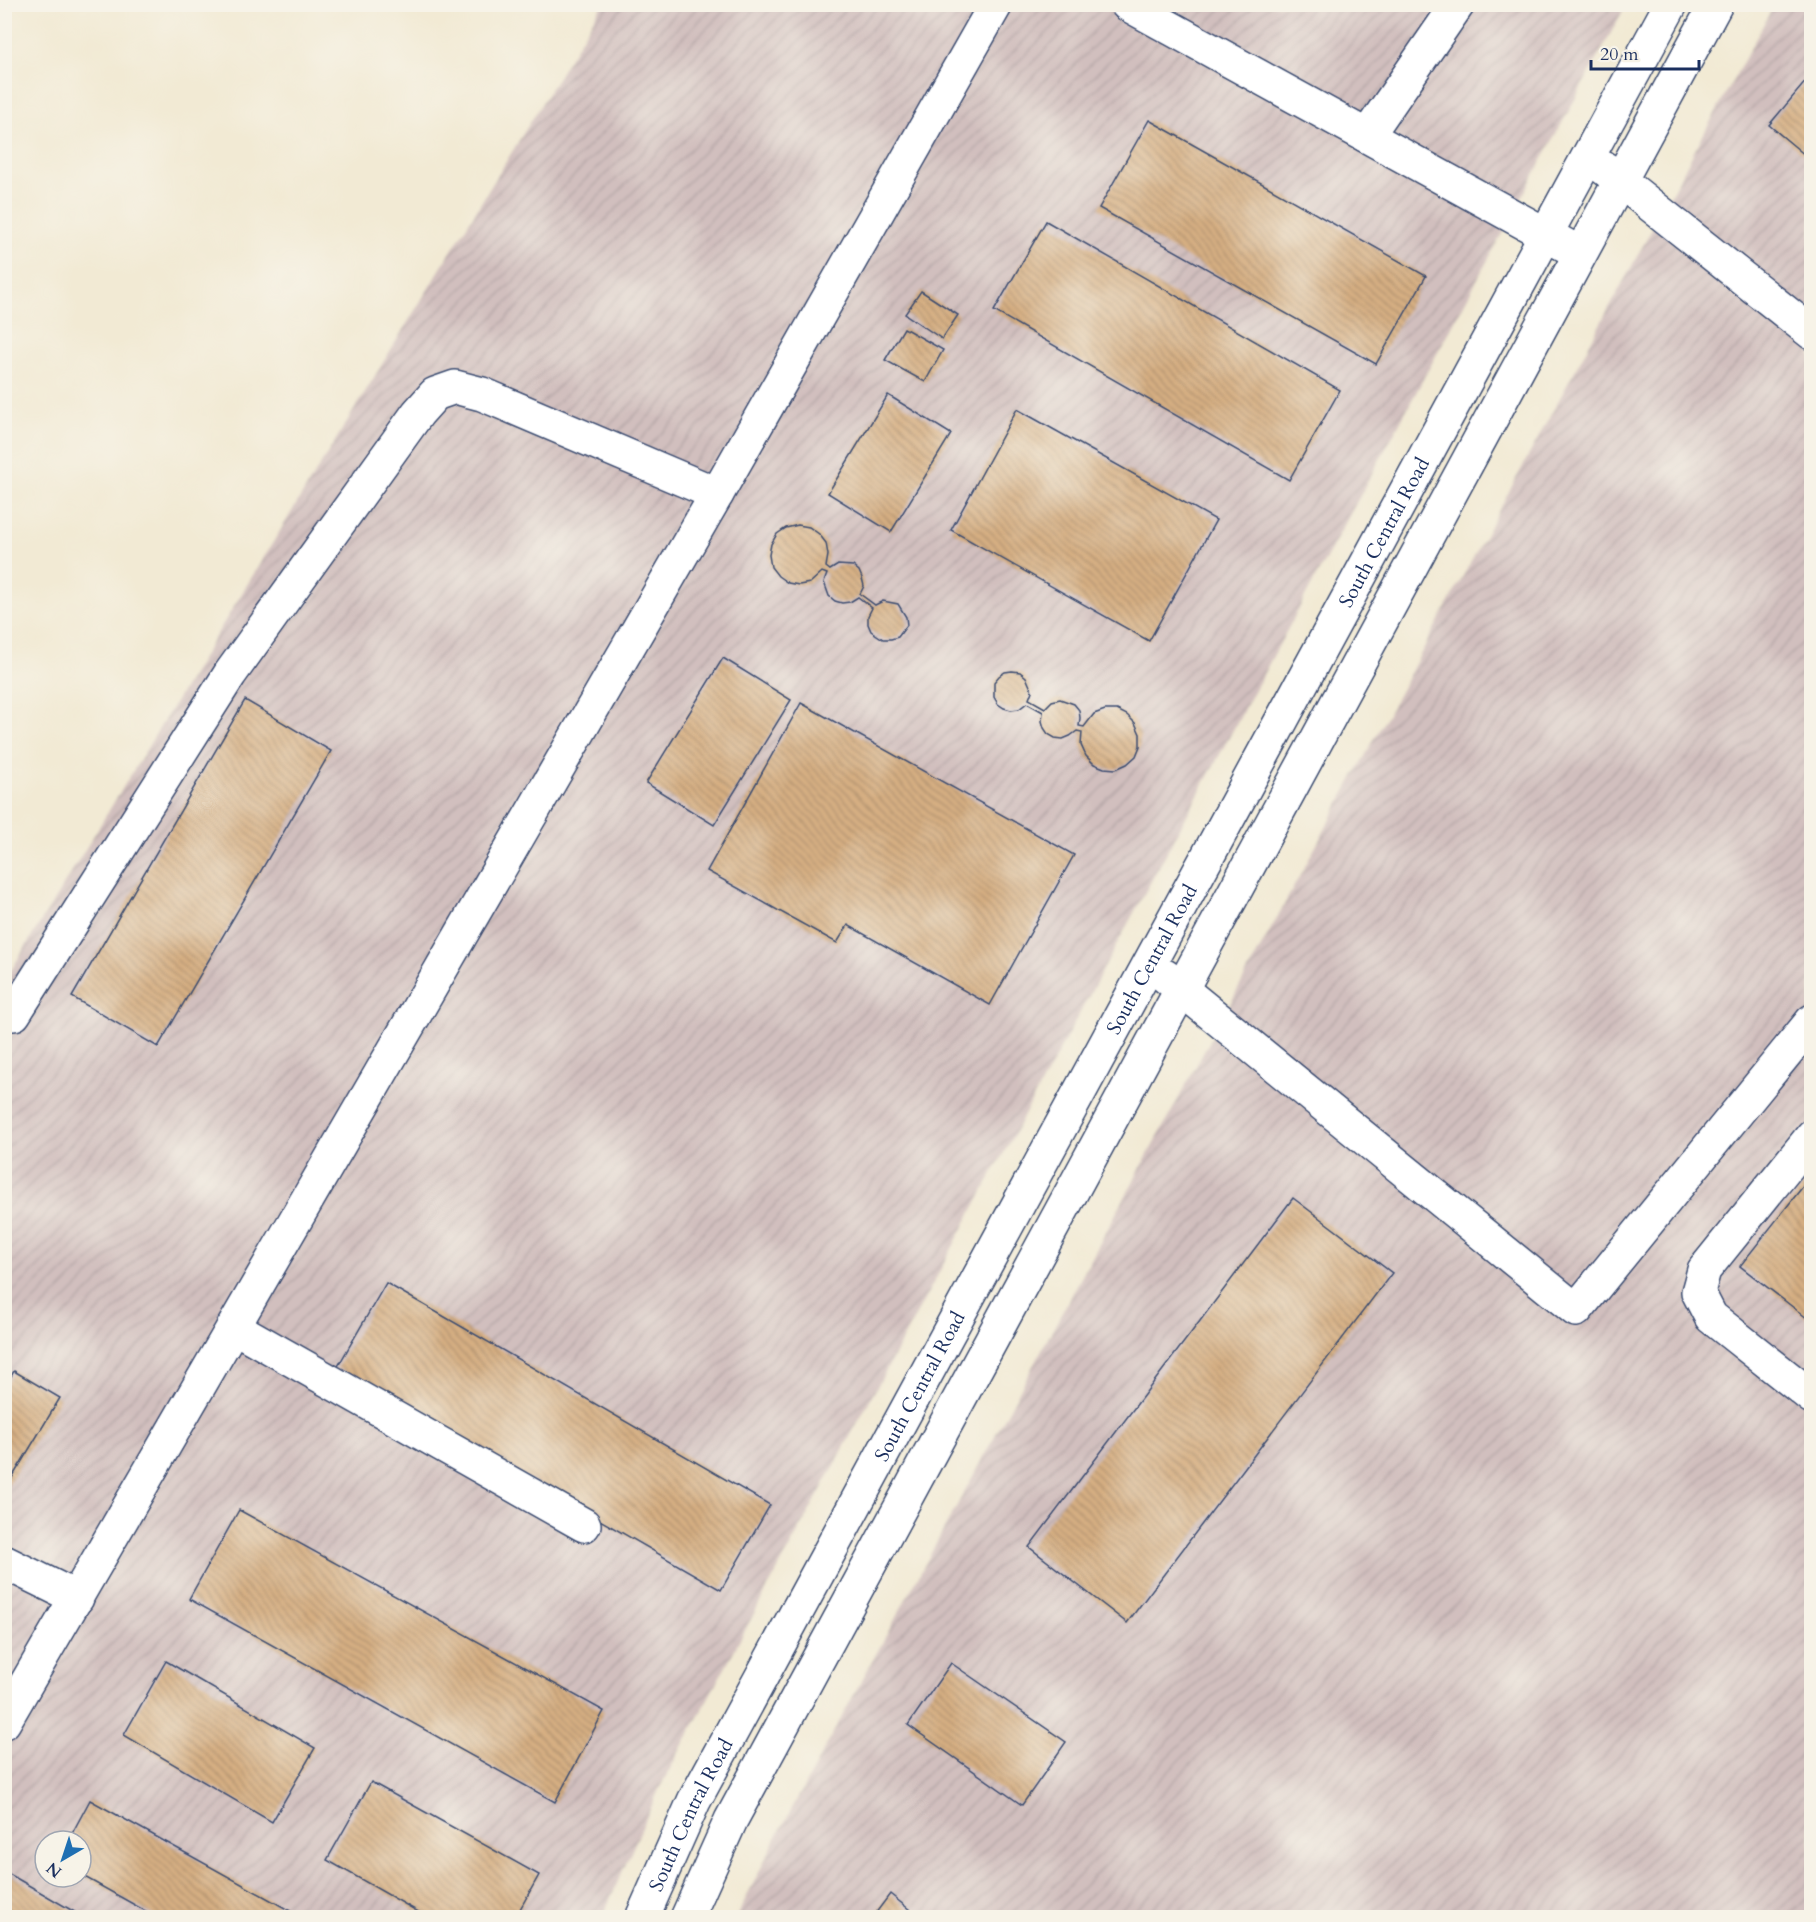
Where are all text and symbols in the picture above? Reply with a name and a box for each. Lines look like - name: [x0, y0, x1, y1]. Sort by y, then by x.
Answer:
- scale bar: [1591, 33, 1699, 71]
- text: 20 m: [1600, 42, 1639, 67]
- street label: South Central Road: [1332, 453, 1436, 612]
- street label: South Central Road: [1100, 880, 1204, 1039]
- street label: South Central Road: [868, 1306, 972, 1466]
- street label: South Central Road: [643, 1733, 740, 1896]
- north arrow: [33, 1829, 93, 1889]
- text: N: [42, 1857, 67, 1883]

